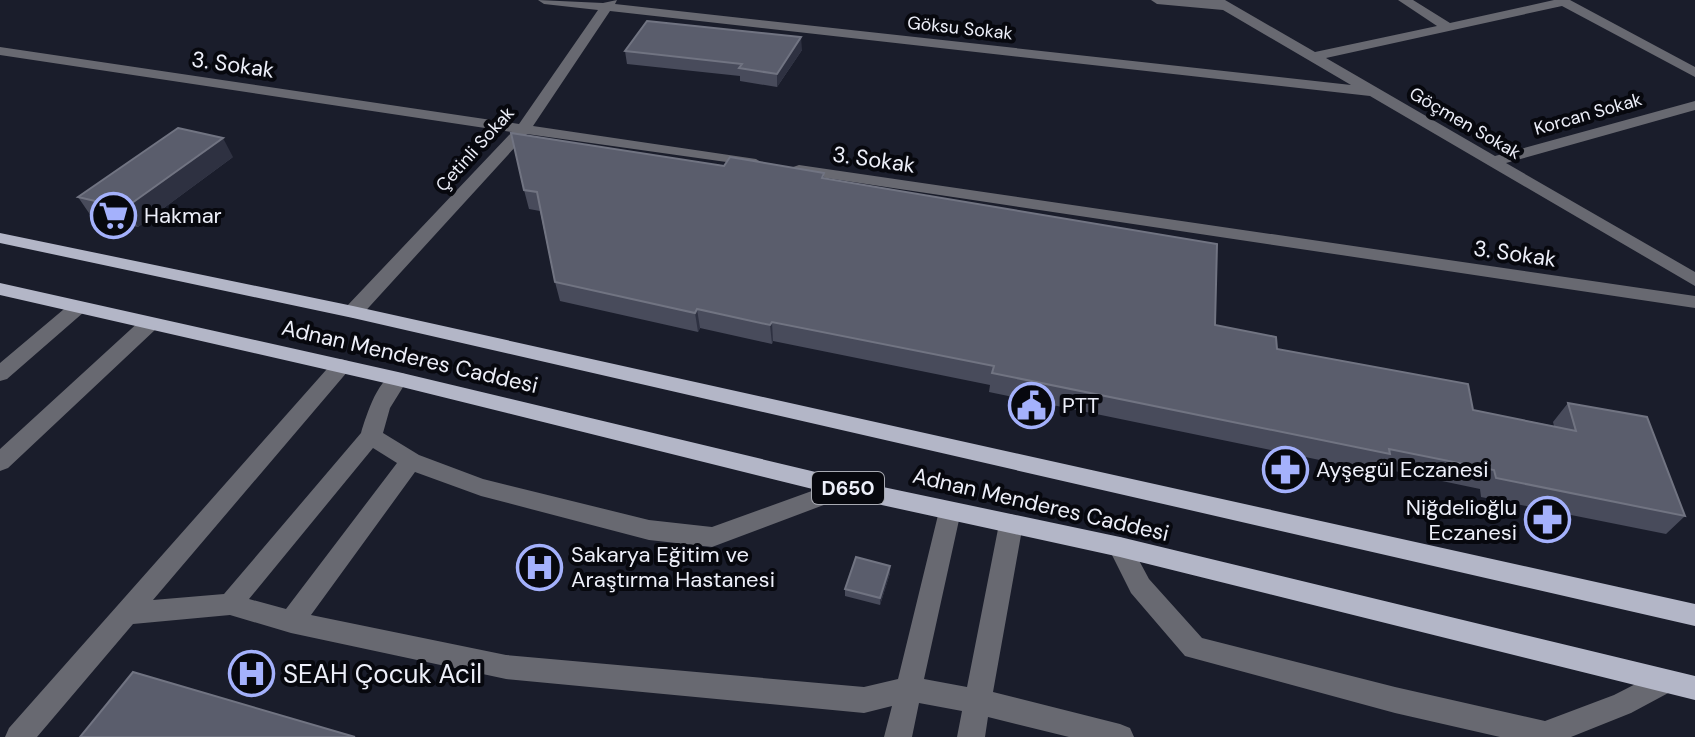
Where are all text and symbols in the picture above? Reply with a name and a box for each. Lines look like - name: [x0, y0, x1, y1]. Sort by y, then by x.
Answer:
- street label: Göksu Sokak: [906, 11, 1014, 45]
- street label: 3. Sokak: [190, 44, 276, 85]
- street label: Göçmen Sokak: [1405, 81, 1525, 165]
- street label: Korcan Sokak: [1531, 87, 1645, 141]
- street label: Çetinli Sokak: [430, 101, 520, 197]
- street label: 3. Sokak: [831, 139, 917, 180]
- supermarket icon: Hakmar: [89, 191, 137, 239]
- place label: Hakmar: [144, 201, 222, 230]
- street label: 3. Sokak: [1472, 233, 1558, 274]
- street label: Adnan Menderes Caddesi: [279, 313, 541, 400]
- public building icon: PTT: [1007, 381, 1055, 429]
- place label: PTT: [1062, 391, 1099, 420]
- pharmacy icon: Ayşegül Eczanesi: [1261, 445, 1309, 493]
- place label: Ayşegül Eczanesi: [1316, 455, 1489, 484]
- street label: Adnan Menderes Caddesi: [910, 461, 1172, 548]
- road number: D650: [812, 472, 884, 504]
- place label: Niğdelioğlu Eczanesi: [1406, 493, 1517, 547]
- pharmacy icon: Niğdelioğlu Eczanesi: [1524, 496, 1572, 544]
- place label: Sakarya Eğitim ve Araştırma Hastanesi: [571, 540, 775, 594]
- hospital icon: Sakarya Eğitim ve Araştırma Hastanesi: [516, 543, 564, 591]
- hospital icon: SEAH Çocuk Acil: [228, 650, 276, 698]
- place label: SEAH Çocuk Acil: [283, 657, 482, 691]

